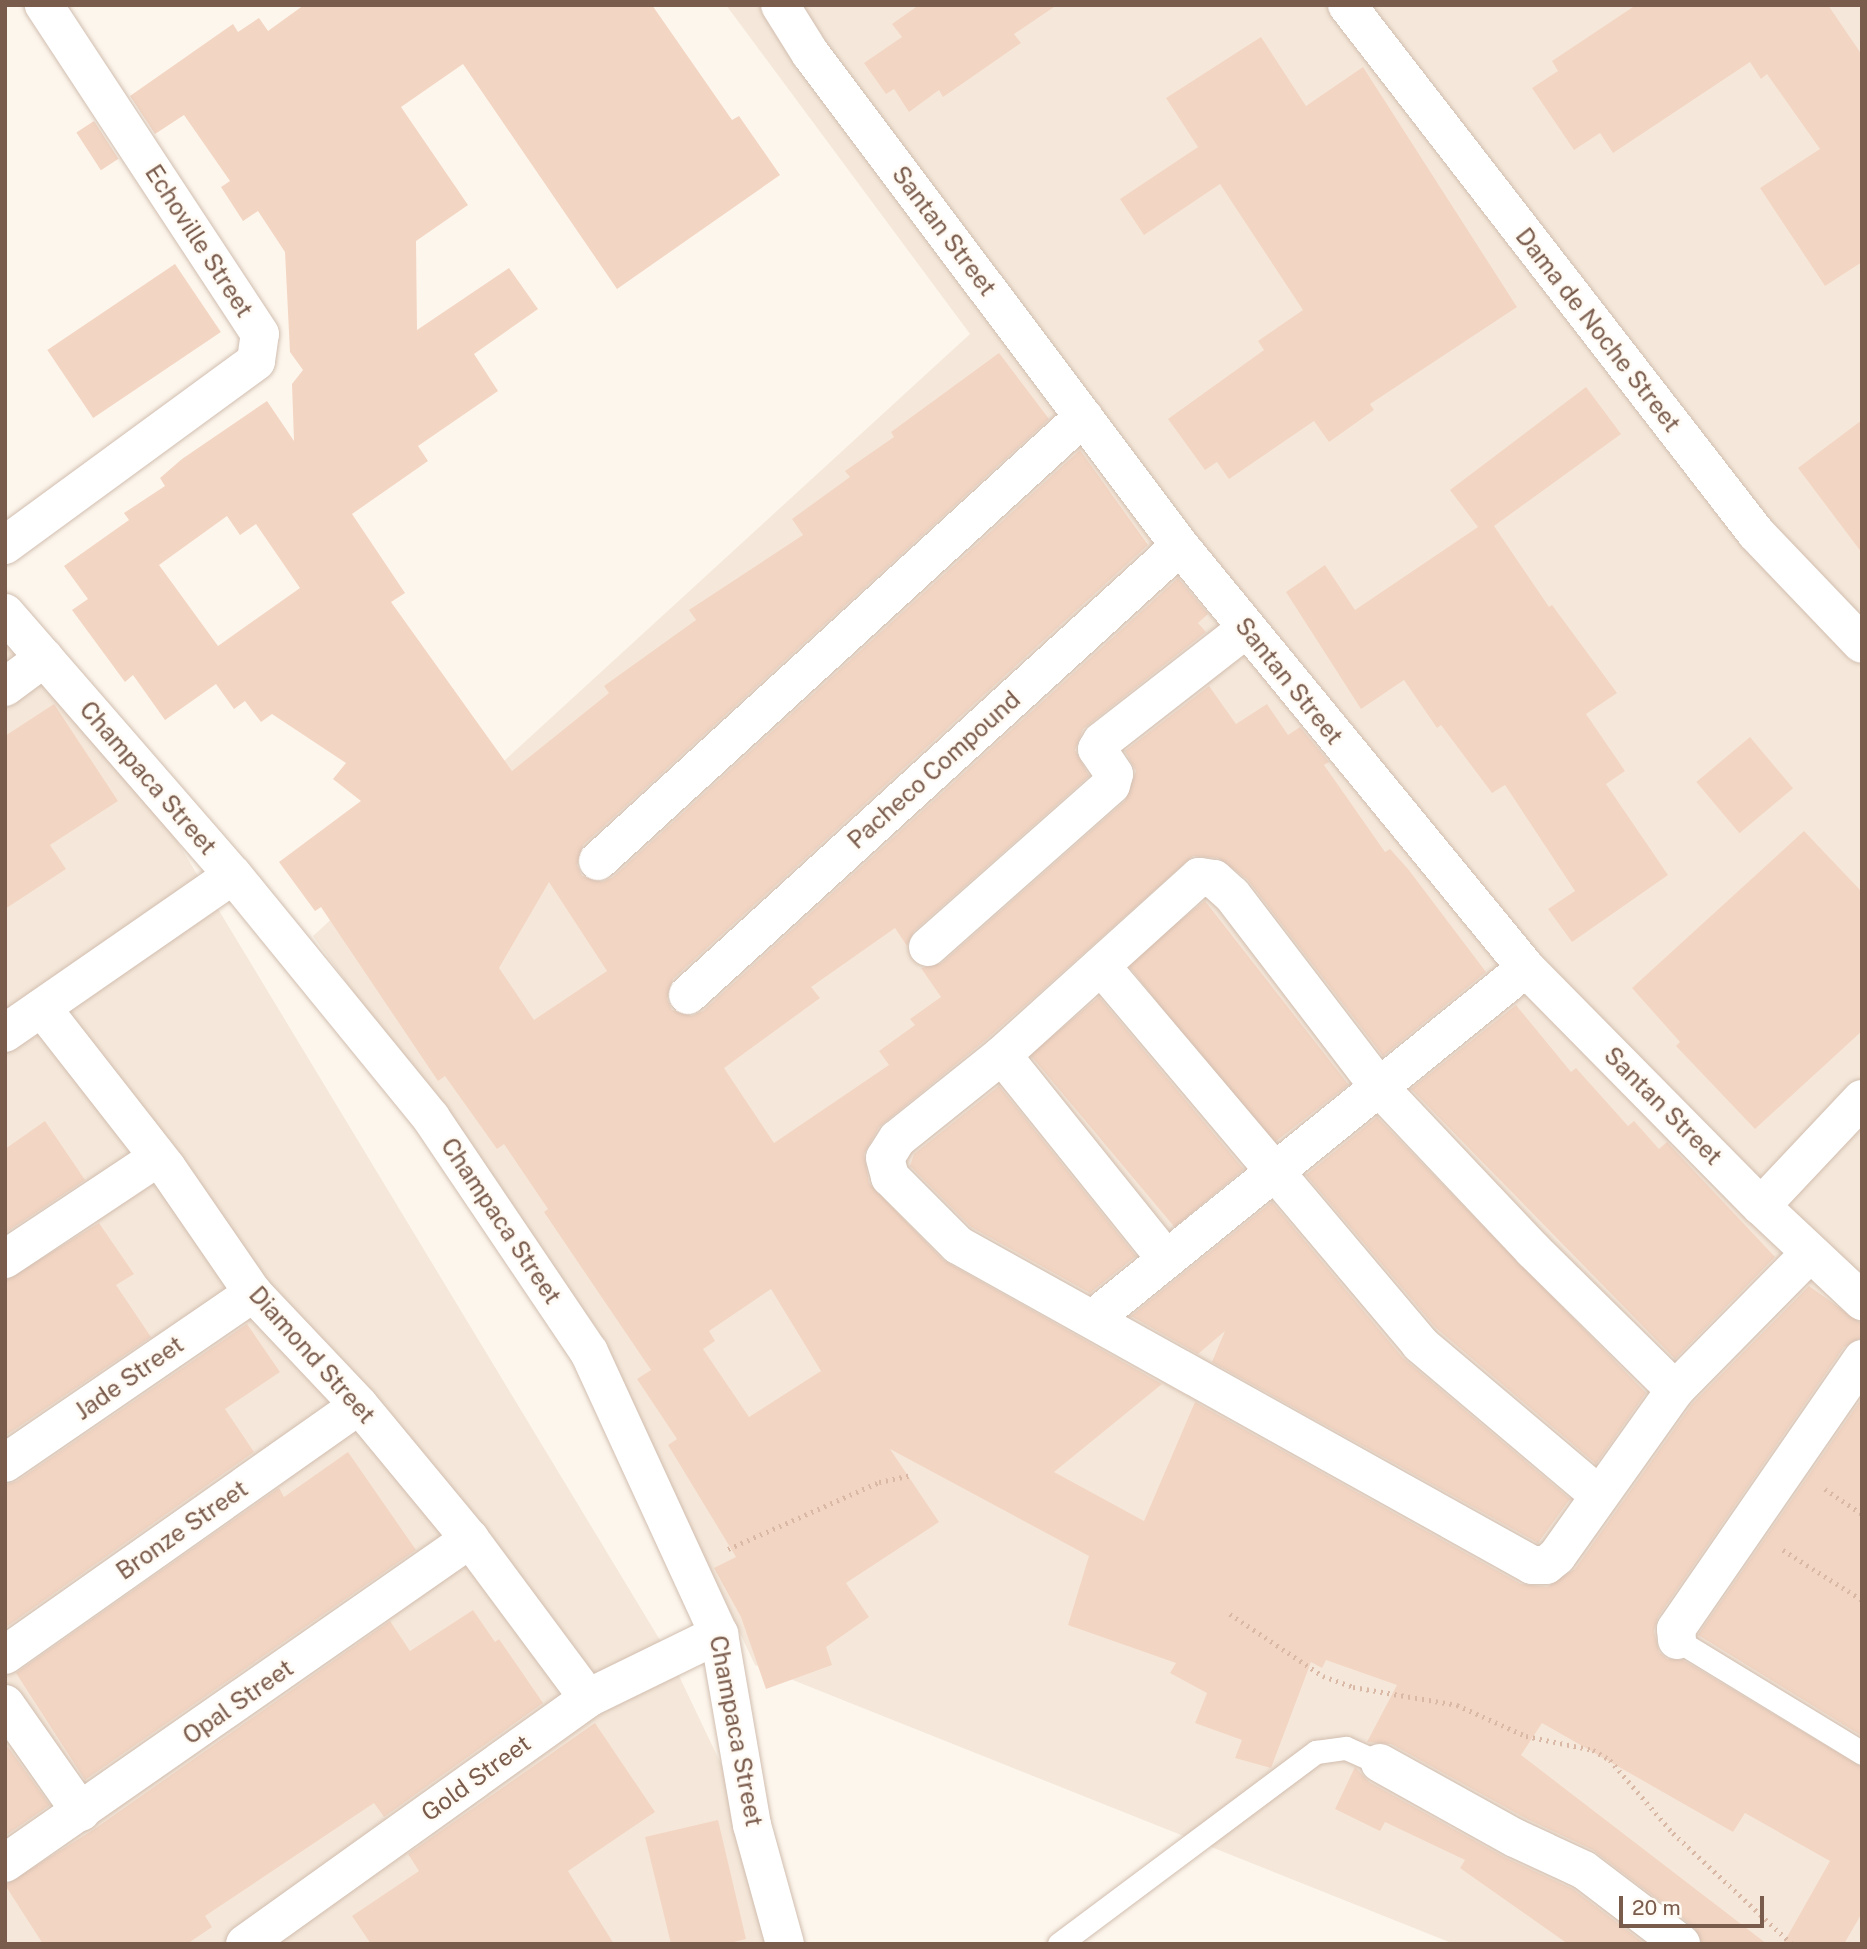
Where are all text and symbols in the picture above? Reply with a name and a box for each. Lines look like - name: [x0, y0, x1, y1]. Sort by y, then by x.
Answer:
- street label: Echoville Street: [139, 159, 259, 323]
- street label: Santan Street: [886, 160, 1002, 302]
- street label: Dama de Noche Street: [1509, 222, 1687, 438]
- street label: Santan Street: [1229, 612, 1349, 750]
- street label: Pacheco Compound: [842, 685, 1026, 855]
- street label: Champaca Street: [74, 695, 222, 861]
- street label: Santan Street: [1598, 1041, 1728, 1171]
- street label: Champaca Street: [435, 1133, 567, 1309]
- street label: Diamond Street: [243, 1281, 381, 1429]
- street label: Jade Street: [69, 1330, 189, 1426]
- street label: Bronze Street: [111, 1474, 253, 1586]
- street label: Champaca Street: [703, 1633, 769, 1829]
- street label: Opal Street: [177, 1653, 299, 1751]
- street label: Gold Street: [416, 1729, 536, 1827]
- scale bar: [1622, 1882, 1767, 1926]
- text: 20 m: [1632, 1895, 1681, 1920]

